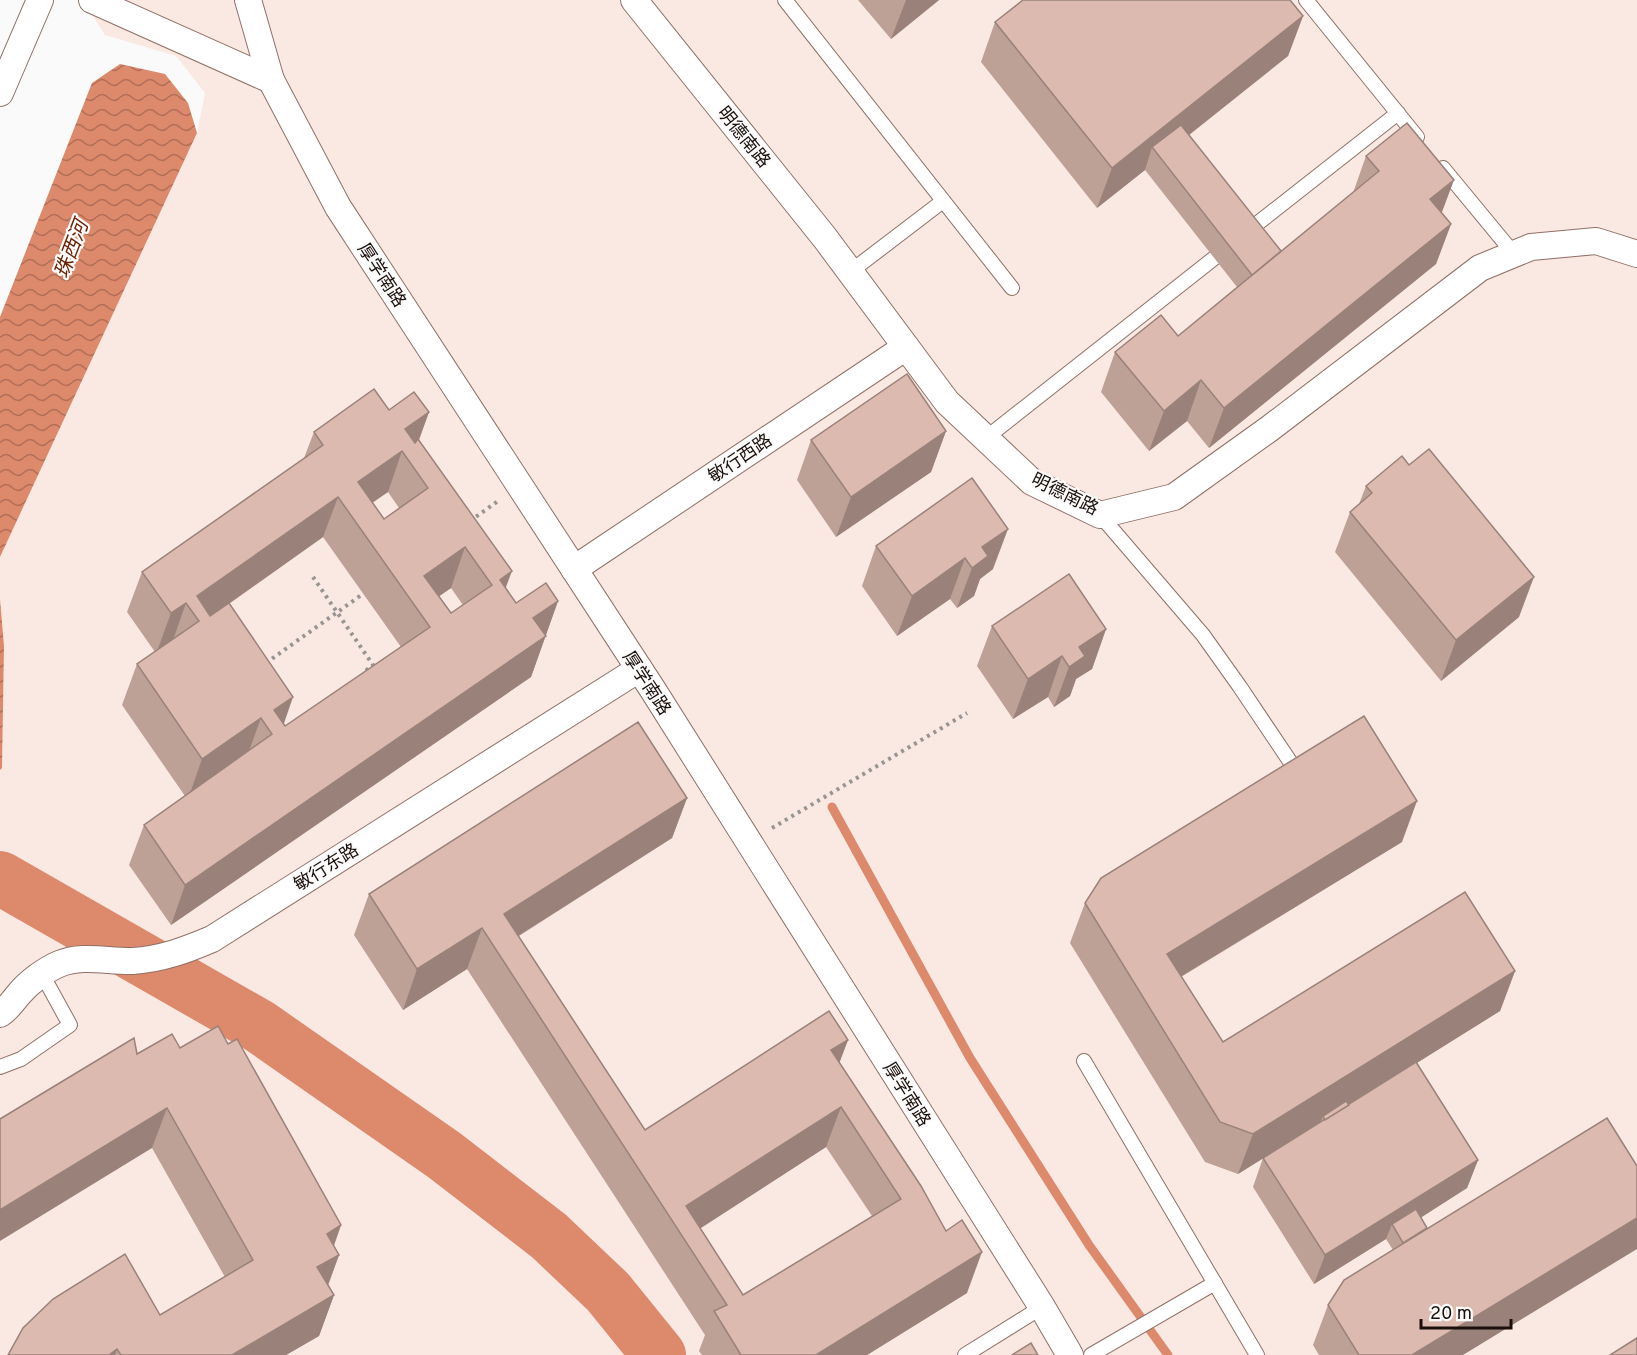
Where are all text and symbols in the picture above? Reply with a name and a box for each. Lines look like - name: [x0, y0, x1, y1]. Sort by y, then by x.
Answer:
- street label: 明德南路: [711, 103, 774, 173]
- water label: 珠西河: [50, 213, 97, 282]
- street label: 厚学南路: [351, 239, 410, 312]
- street label: 敏行西路: [705, 430, 777, 489]
- street label: 明德南路: [1027, 469, 1102, 521]
- street label: 厚学南路: [616, 647, 675, 720]
- street label: 敏行东路: [290, 839, 363, 897]
- street label: 厚学南路: [877, 1058, 935, 1131]
- scale bar: [1421, 1292, 1511, 1330]
- text: 20 m: [1430, 1303, 1472, 1326]

